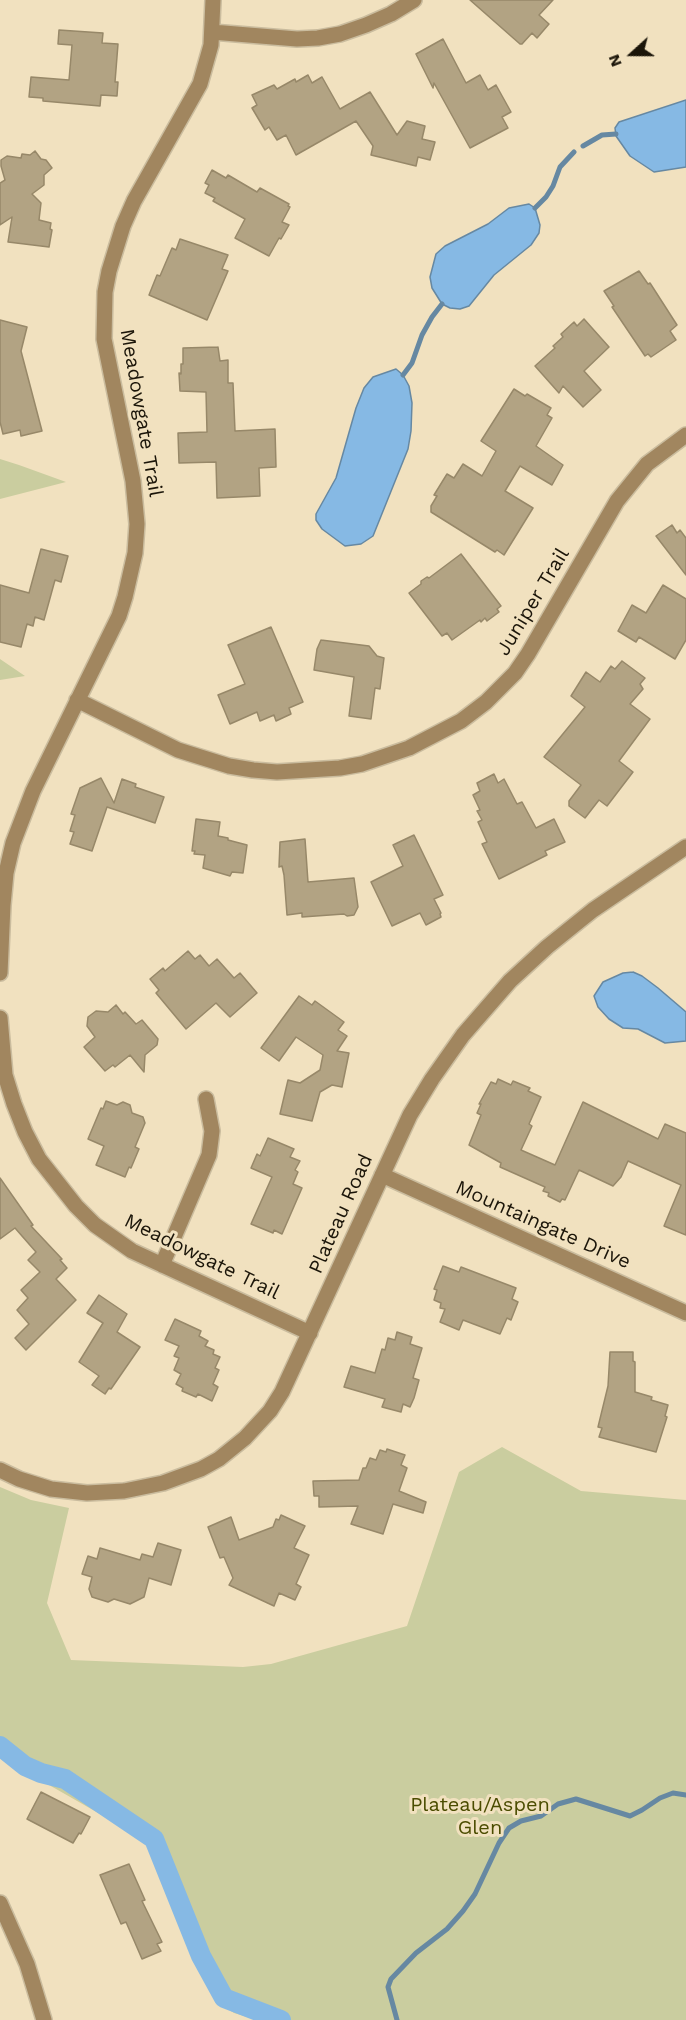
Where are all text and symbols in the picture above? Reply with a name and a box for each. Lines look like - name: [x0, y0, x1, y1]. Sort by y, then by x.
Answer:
- north arrow: [602, 24, 662, 84]
- text: N: [604, 52, 626, 70]
- street label: Meadowgate Trail: [114, 327, 168, 499]
- street label: Juniper Trail: [491, 544, 575, 660]
- street label: Plateau Road: [304, 1150, 378, 1278]
- street label: Mountaingate Drive: [452, 1176, 634, 1274]
- street label: Meadowgate Trail: [120, 1209, 284, 1305]
- park label: Plateau/Aspen Glen: [410, 1793, 550, 1840]

